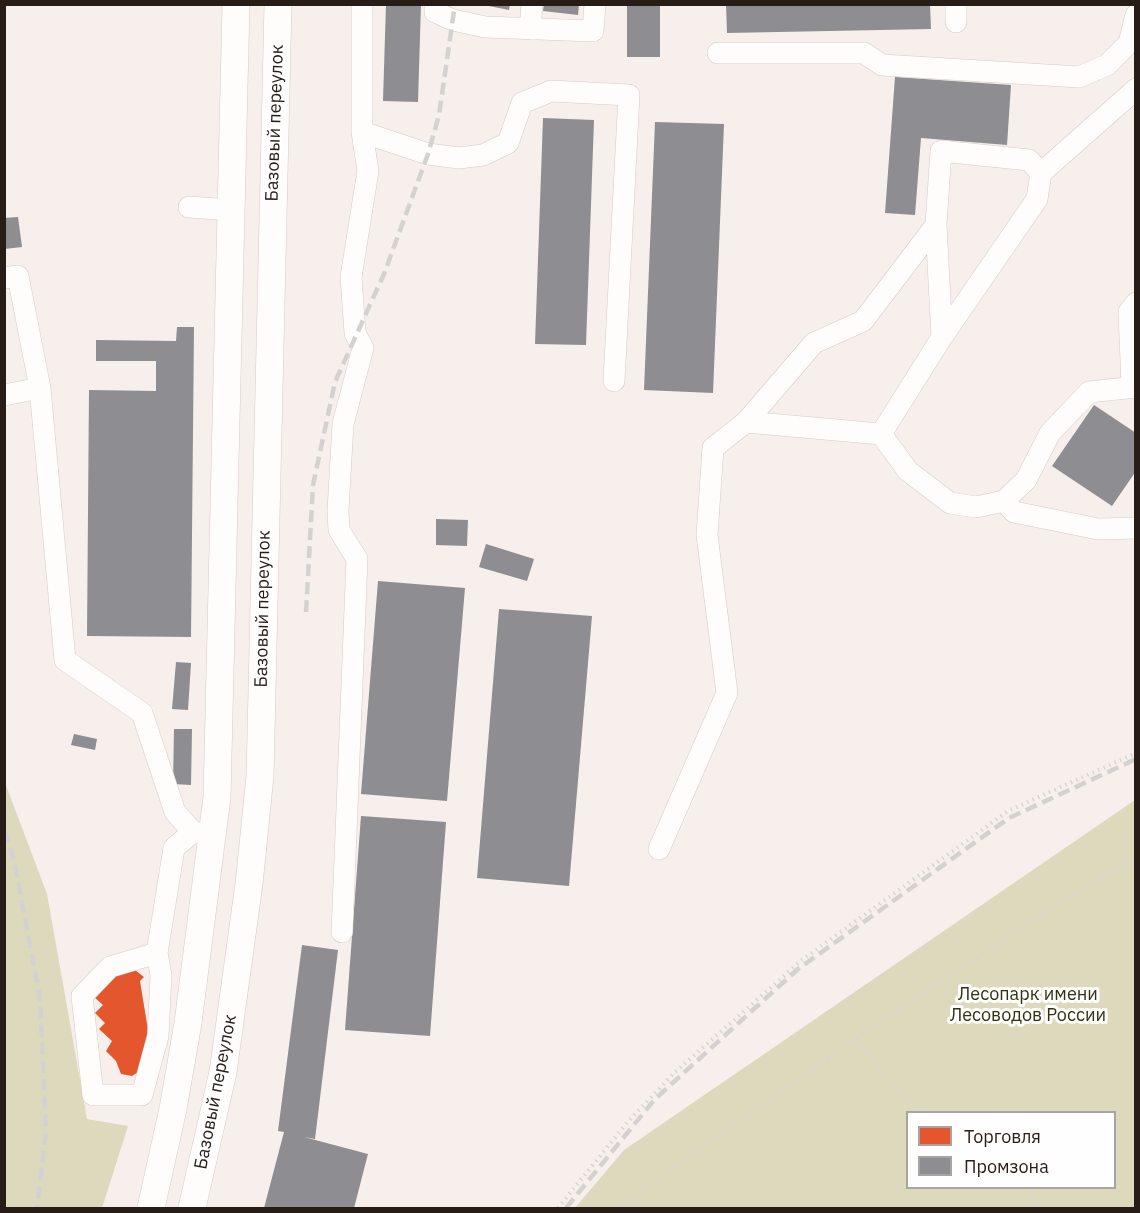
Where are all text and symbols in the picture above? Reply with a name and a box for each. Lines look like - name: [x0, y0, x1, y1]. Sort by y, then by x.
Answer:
- street label: Базовый переулок: [261, 44, 289, 202]
- street label: Базовый переулок: [251, 530, 275, 688]
- park label: Лесопарк имени Лесоводов России: [950, 984, 1106, 1026]
- street label: Базовый переулок: [190, 1013, 242, 1171]
- legend: [906, 1111, 1116, 1189]
- text: Торговля: [964, 1125, 1041, 1148]
- text: Промзона: [964, 1155, 1049, 1178]

